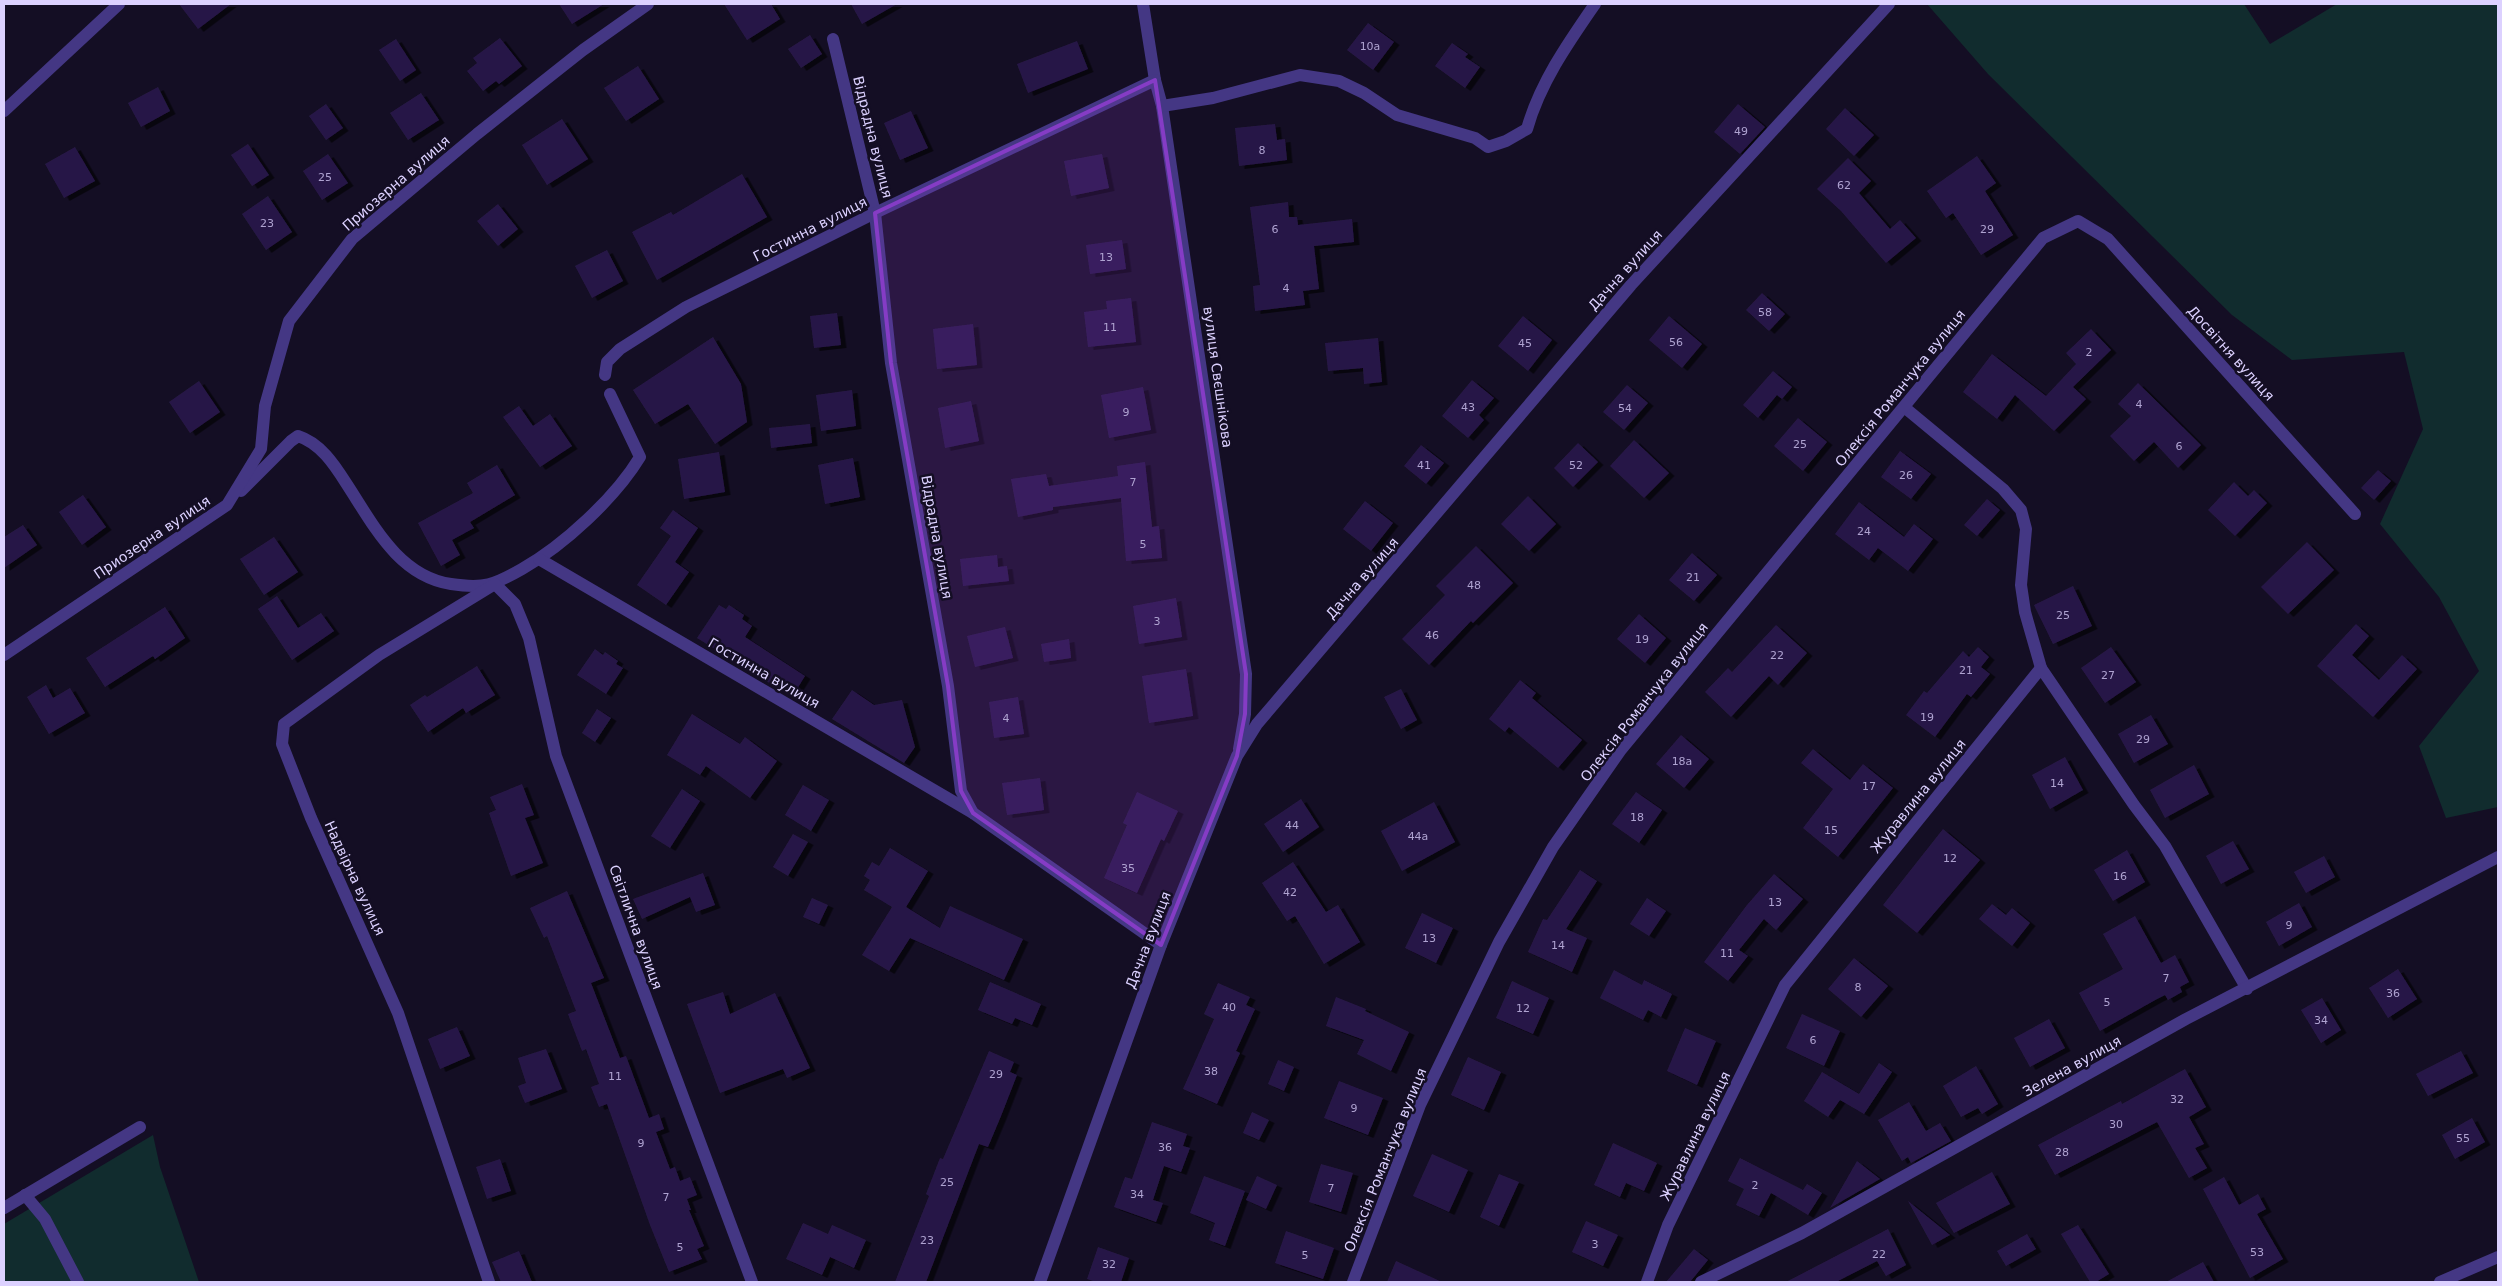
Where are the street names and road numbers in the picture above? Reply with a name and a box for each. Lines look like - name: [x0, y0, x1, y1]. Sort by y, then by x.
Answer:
- street label: Відрадна вулиця: [850, 74, 896, 200]
- street label: Приозерна вулиця: [339, 132, 453, 234]
- street label: Гостинна вулиця: [750, 193, 870, 265]
- street label: Дачна вулиця: [1585, 227, 1665, 313]
- street label: Досвітня вулиця: [2184, 302, 2278, 404]
- street label: вулиця Свєшнікова: [1200, 305, 1236, 449]
- street label: Олексія Романчука вулиця: [1832, 306, 1968, 470]
- street label: Відрадна вулиця: [918, 474, 956, 600]
- street label: Приозерна вулиця: [91, 492, 213, 582]
- street label: Дачна вулиця: [1322, 534, 1402, 622]
- street label: Олексія Романчука вулиця: [1577, 619, 1711, 785]
- street label: Гостинна вулиця: [705, 635, 823, 711]
- street label: Журавлина вулиця: [1867, 736, 1969, 856]
- street label: Надвірна вулиця: [321, 818, 389, 938]
- street label: Світлична вулиця: [606, 863, 666, 991]
- street label: Дачна вулиця: [1122, 889, 1174, 991]
- street label: Зелена вулиця: [2020, 1032, 2124, 1100]
- street label: Олексія Романчука вулиця: [1341, 1066, 1429, 1254]
- street label: Журавлина вулиця: [1657, 1069, 1733, 1203]

